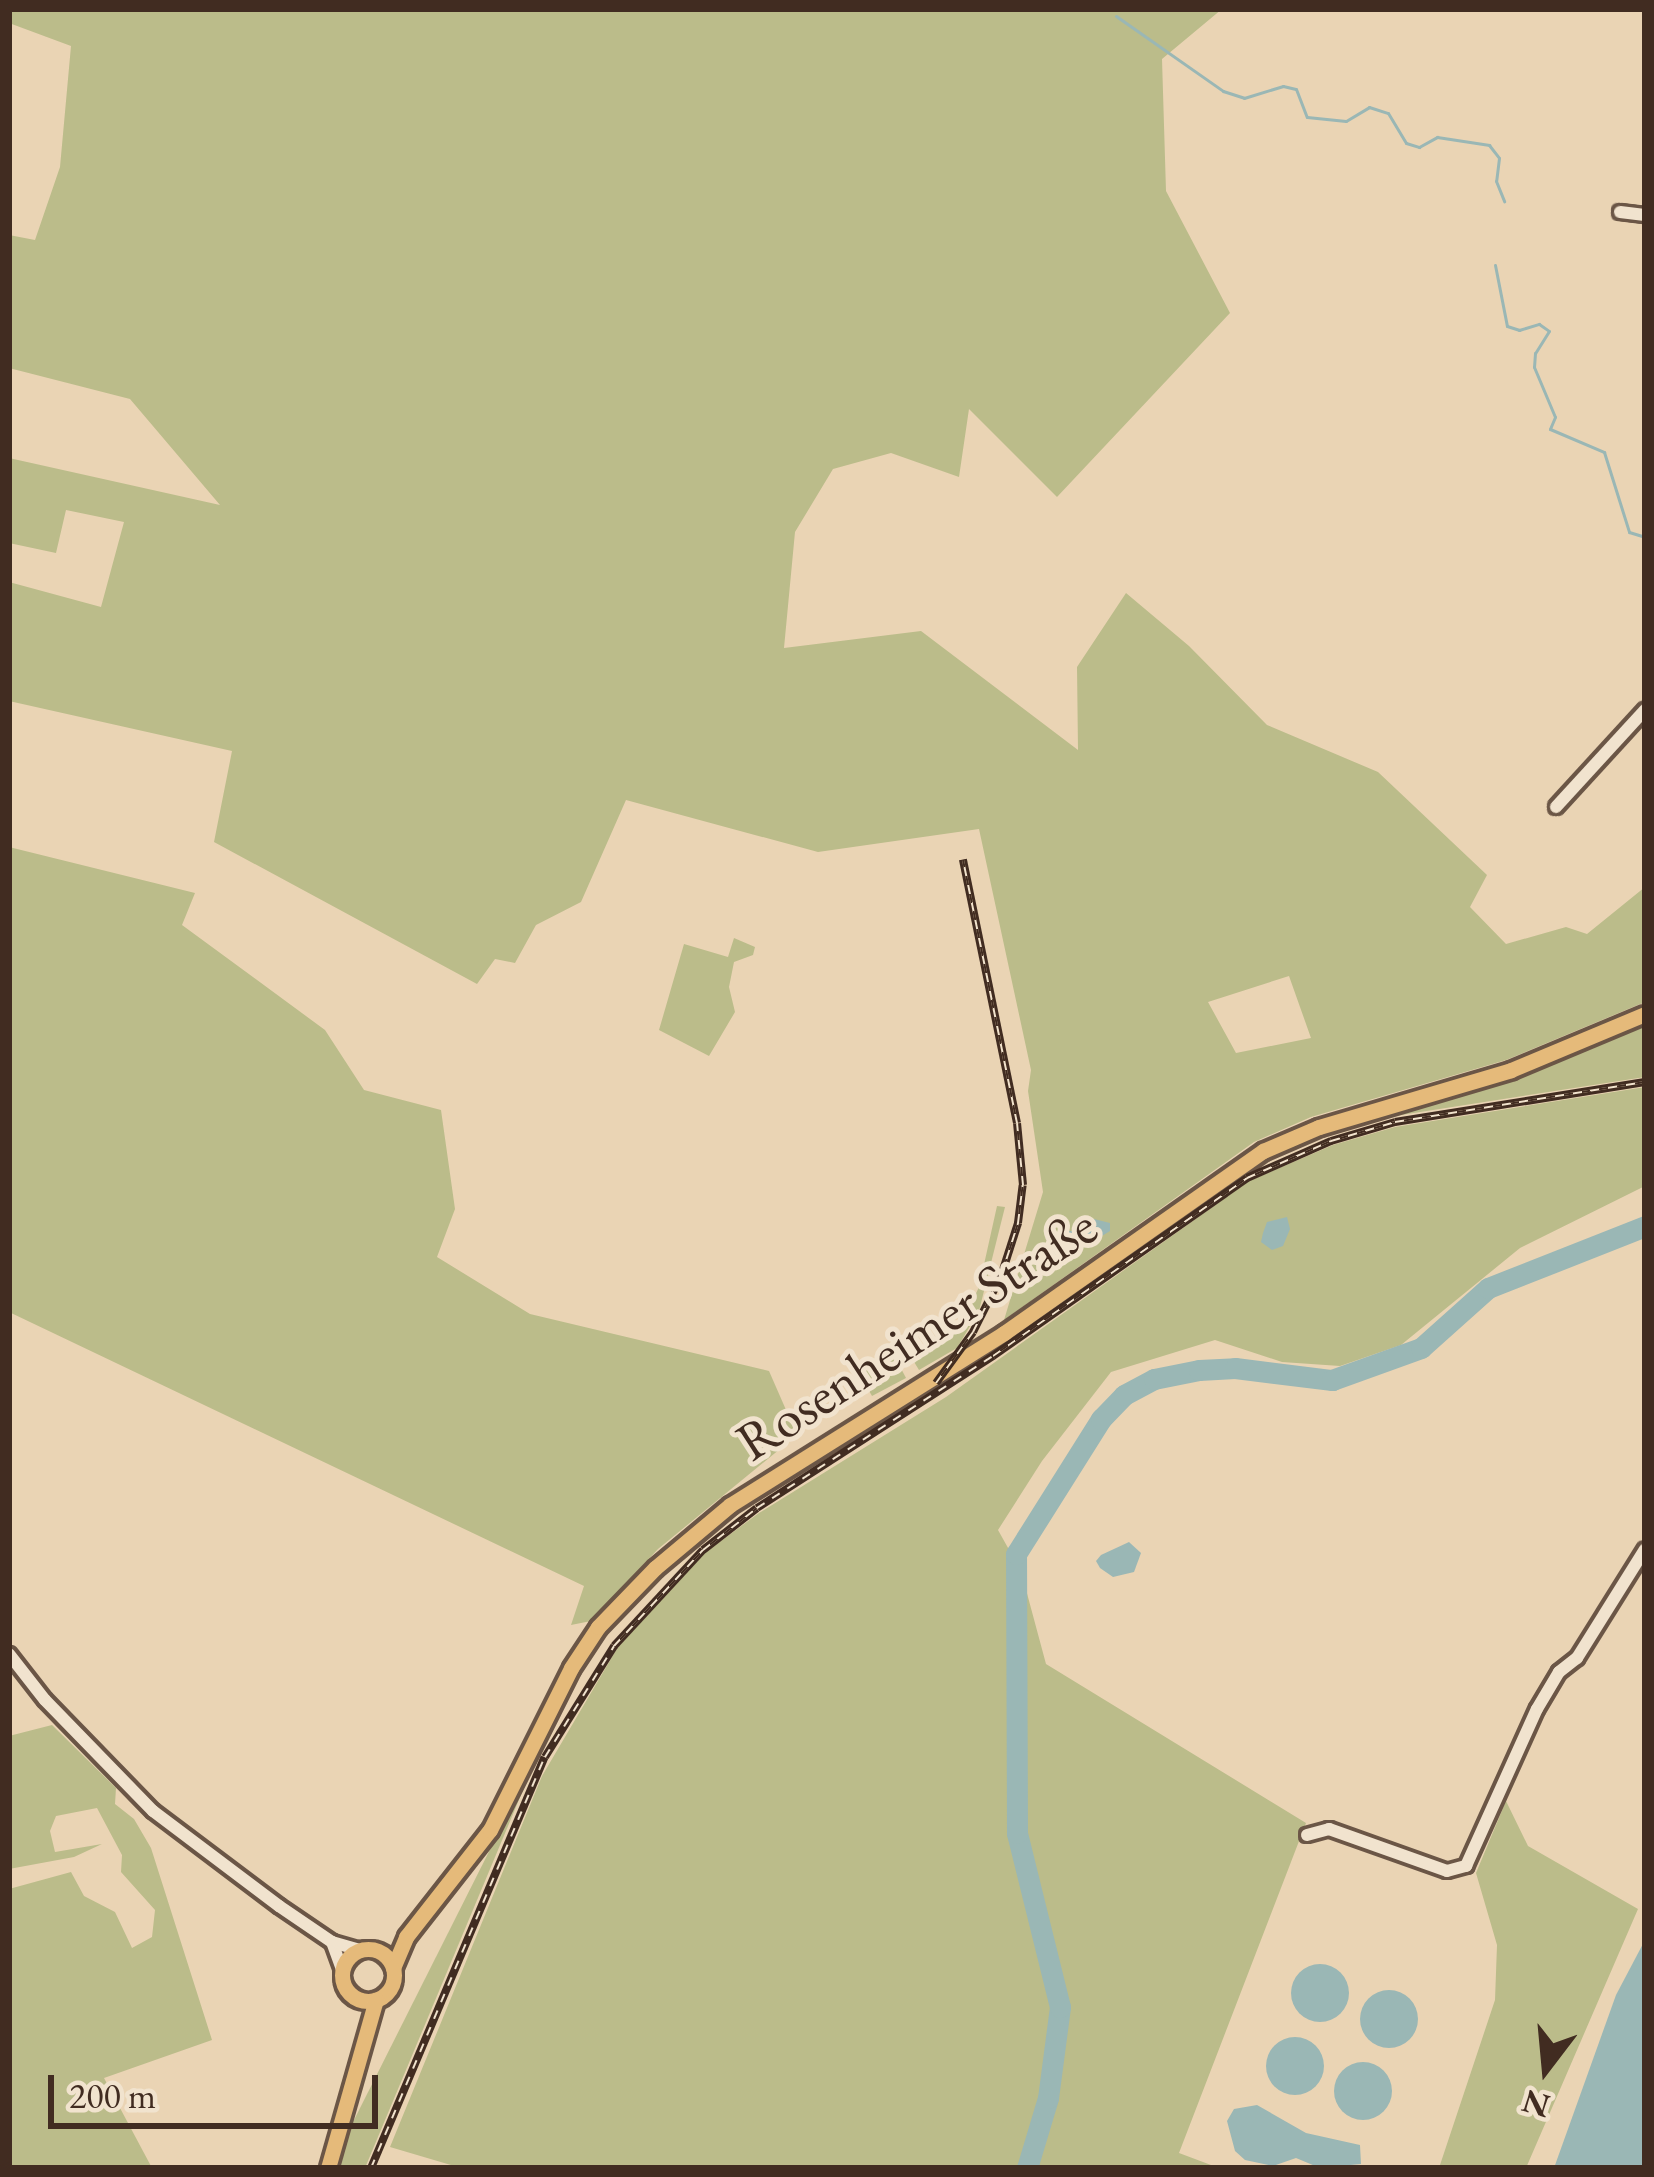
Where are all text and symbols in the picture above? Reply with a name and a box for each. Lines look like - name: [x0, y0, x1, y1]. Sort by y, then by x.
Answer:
- street label: Rosenheimer Straße: [724, 1192, 1108, 1474]
- north arrow: [1486, 2009, 1606, 2129]
- scale bar: [54, 2051, 384, 2125]
- text: 200 m: [69, 2072, 156, 2119]
- text: N: [1517, 2080, 1555, 2128]

